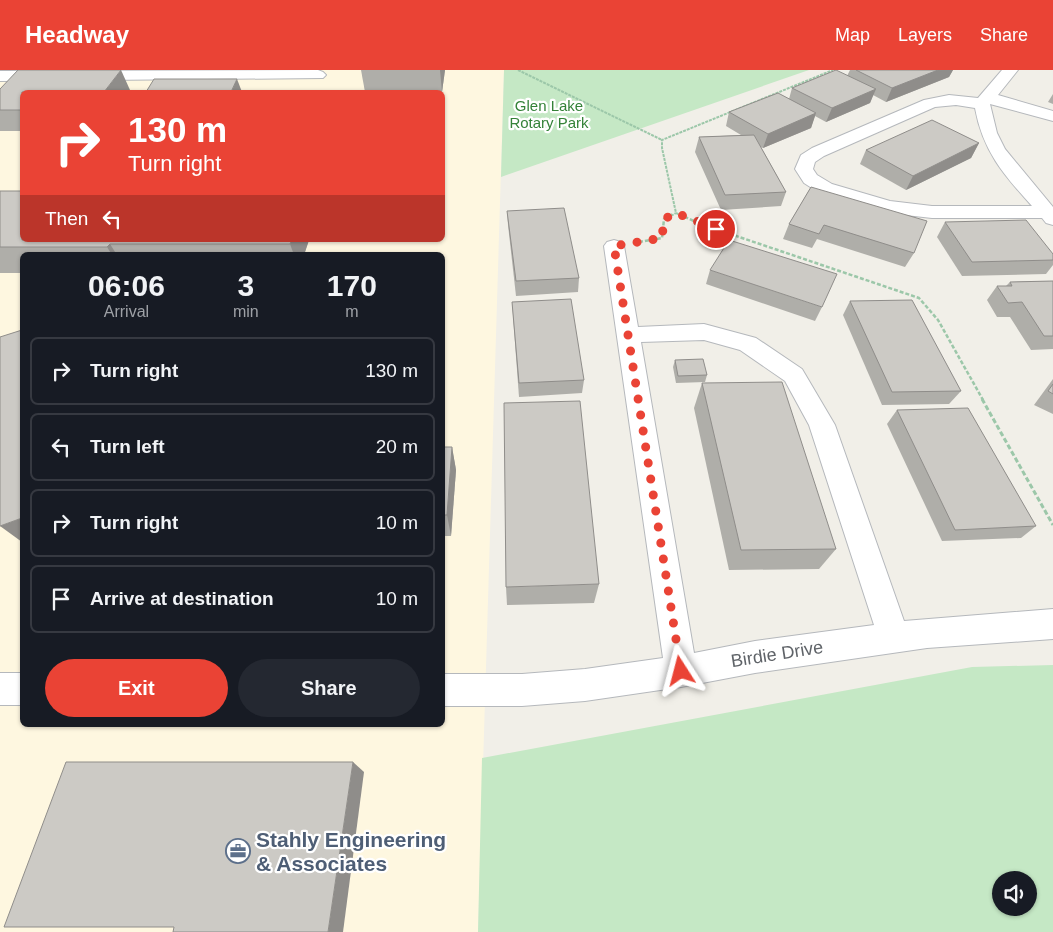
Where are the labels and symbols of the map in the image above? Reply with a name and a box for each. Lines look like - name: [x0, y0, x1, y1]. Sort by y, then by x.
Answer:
- park label: Glen Lake Rotary Park: [509, 97, 589, 131]
- pin: [695, 208, 737, 250]
- street label: Birdie Drive: [729, 637, 825, 671]
- position arrow: [654, 644, 706, 696]
- place label: Stahly Engineering & Associates: [256, 828, 446, 875]
- office icon: Stahly Engineering & Associates: [225, 838, 251, 864]

